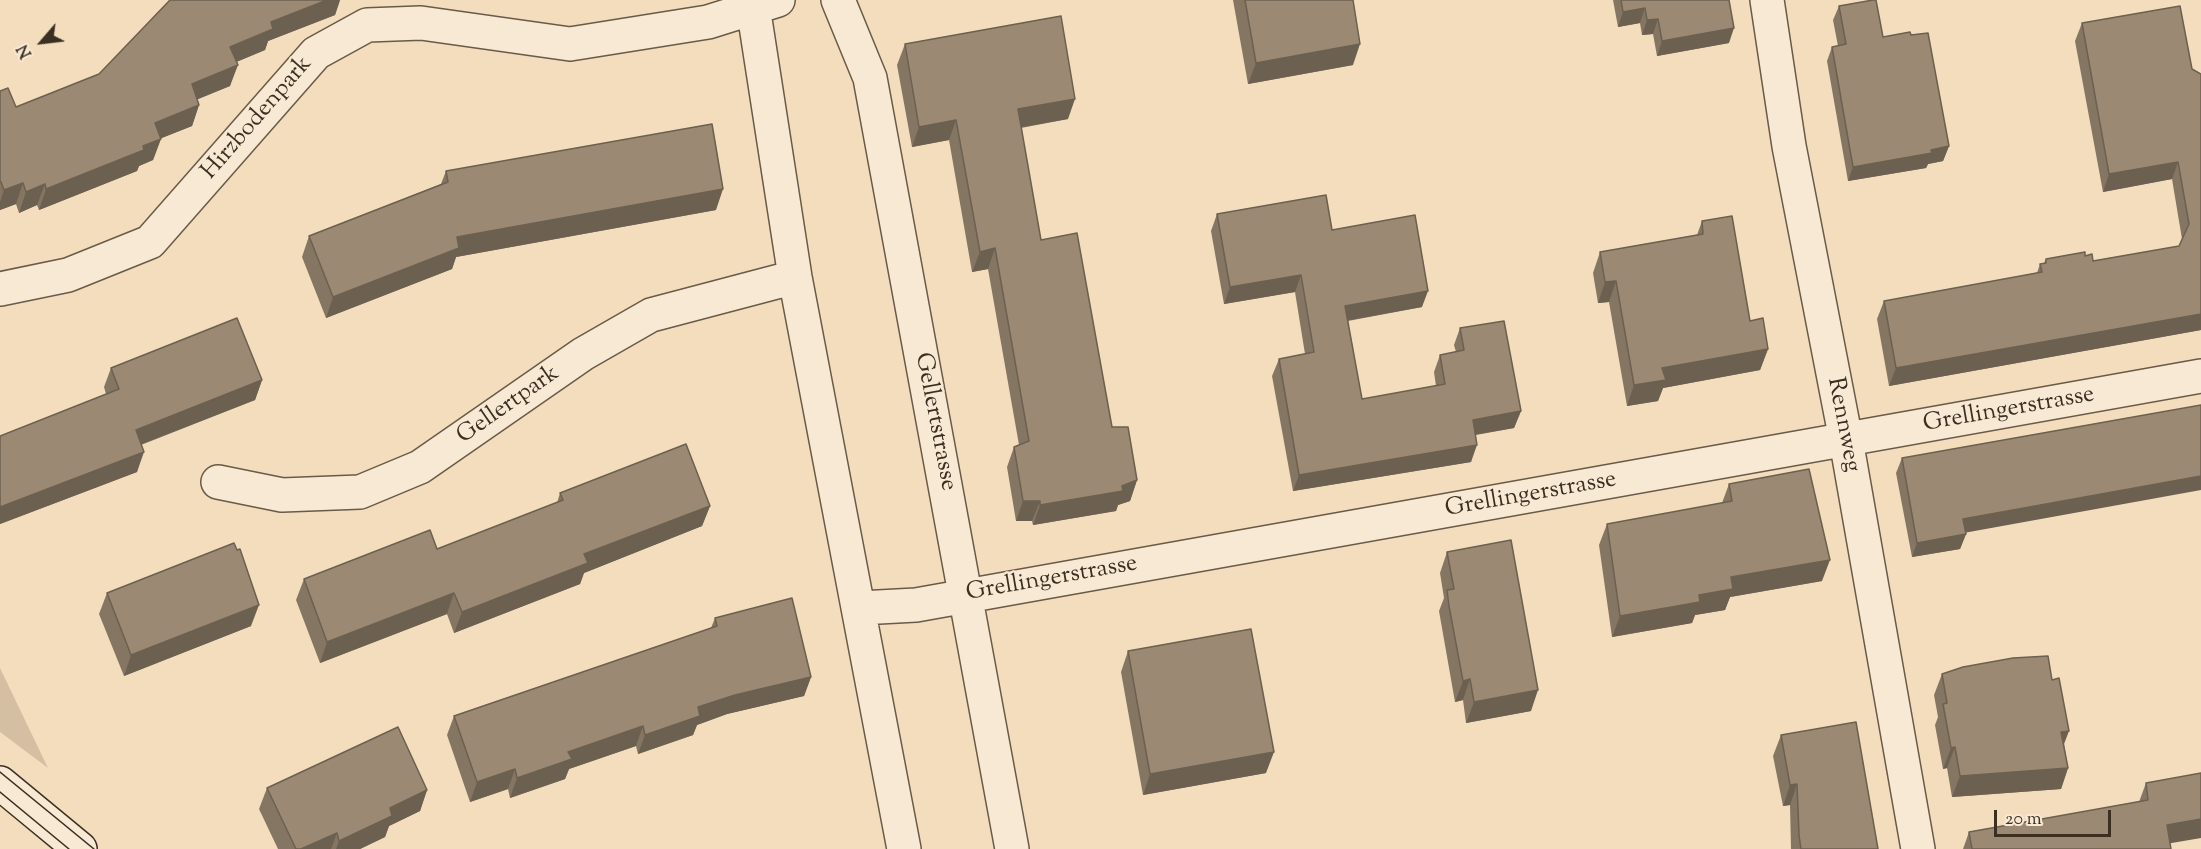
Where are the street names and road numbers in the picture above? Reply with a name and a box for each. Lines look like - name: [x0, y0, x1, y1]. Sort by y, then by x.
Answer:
- street label: Hirzbodenpark: [197, 51, 319, 187]
- street label: Gellertstrasse: [907, 351, 961, 493]
- street label: Gellertpark: [452, 360, 566, 452]
- street label: Rennweg: [1819, 375, 1865, 475]
- street label: Grellingerstrasse: [1921, 382, 2097, 440]
- street label: Grellingerstrasse: [1443, 467, 1619, 525]
- street label: Grellingerstrasse: [964, 551, 1140, 609]

